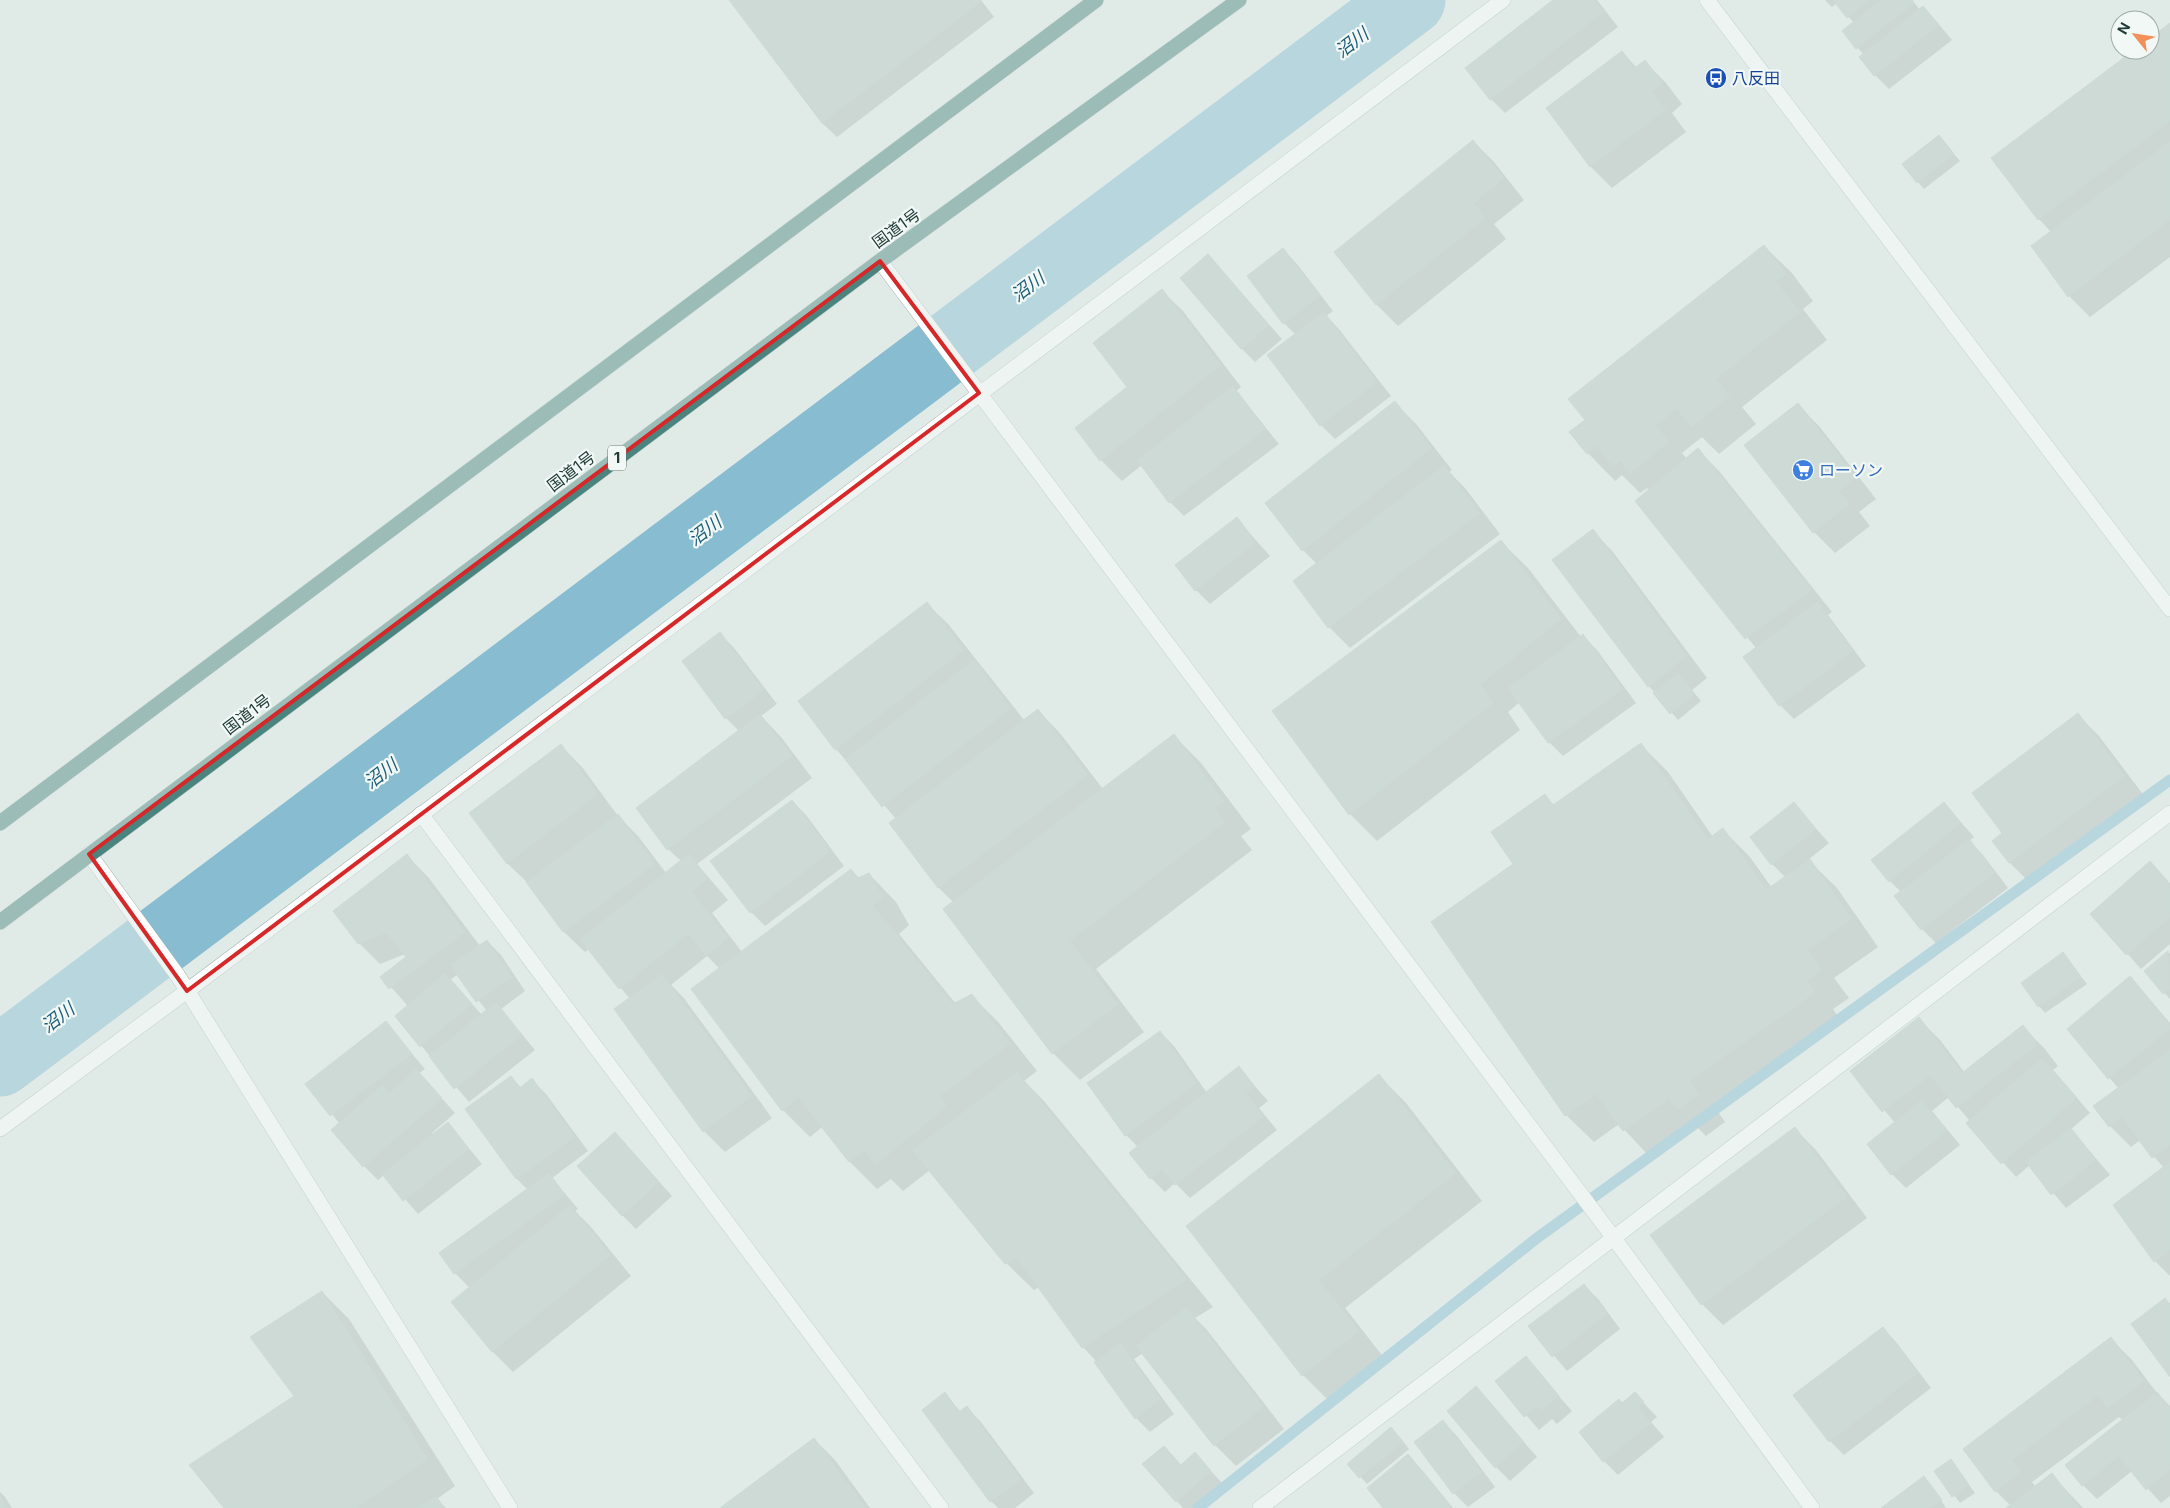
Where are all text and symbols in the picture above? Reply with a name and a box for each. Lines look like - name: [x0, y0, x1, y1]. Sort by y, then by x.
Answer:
- north arrow: [2110, 10, 2160, 60]
- text: N: [2113, 19, 2133, 37]
- water label: 沼川: [1331, 22, 1374, 62]
- bus stop icon: 八反田: [1704, 66, 1728, 90]
- place label: 八反田: [1732, 68, 1780, 88]
- street label: 国道1号: [868, 204, 924, 252]
- water label: 沼川: [1007, 266, 1050, 306]
- road number: 1: [608, 446, 626, 470]
- street label: 国道1号: [543, 447, 599, 495]
- supermarket icon: ローソン: [1791, 458, 1815, 482]
- place label: ローソン: [1819, 460, 1883, 480]
- water label: 沼川: [684, 510, 727, 550]
- street label: 国道1号: [219, 690, 275, 738]
- water label: 沼川: [360, 753, 403, 793]
- water label: 沼川: [37, 997, 80, 1037]

